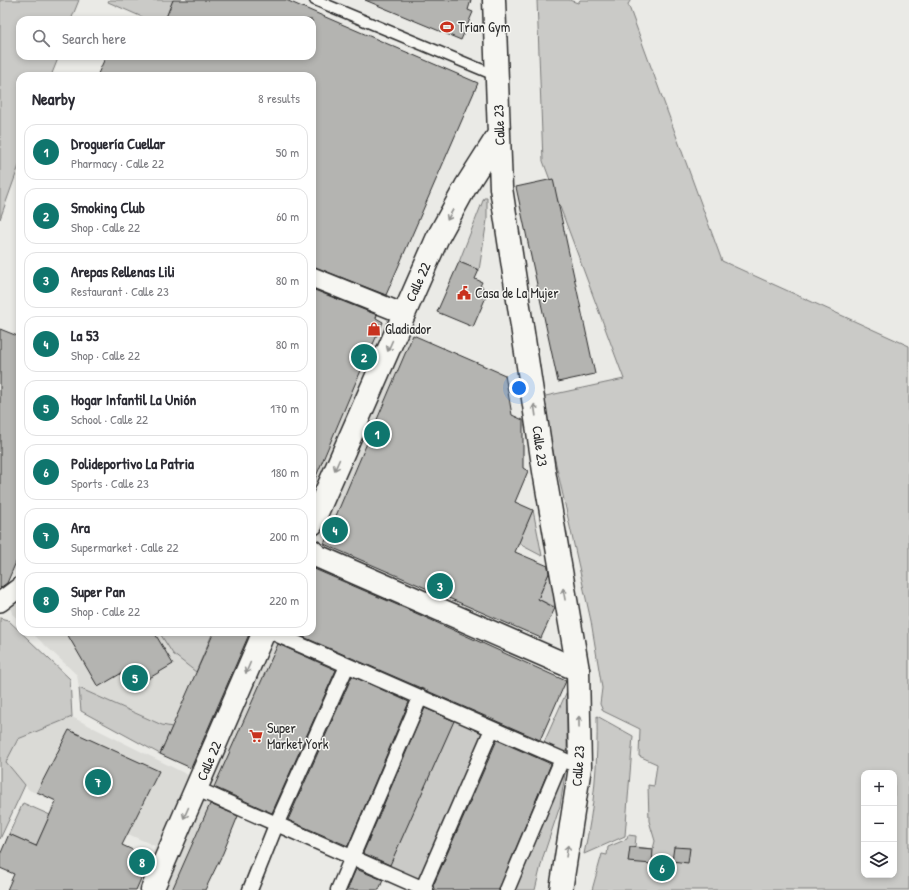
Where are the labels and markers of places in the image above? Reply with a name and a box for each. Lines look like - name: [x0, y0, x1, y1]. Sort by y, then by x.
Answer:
- place label: Trian Gym: [458, 17, 510, 37]
- sports icon: Trian Gym: [439, 19, 455, 35]
- place label: Casa de La Mujer: [475, 283, 559, 303]
- public building icon: Casa de La Mujer: [456, 285, 472, 301]
- place label: Gladiador: [385, 319, 432, 338]
- shop icon: Gladiador: [366, 321, 382, 337]
- pin: 2: [351, 342, 377, 372]
- pin: 1: [364, 419, 390, 449]
- pin: 4: [322, 515, 348, 545]
- pin: 3: [427, 571, 453, 601]
- pin: 5: [122, 663, 148, 693]
- place label: Super Market York: [267, 718, 329, 753]
- supermarket icon: Super Market York: [248, 728, 264, 744]
- pin: 7: [85, 767, 111, 797]
- pin: 8: [129, 847, 155, 877]
- pin: 6: [649, 853, 675, 883]

